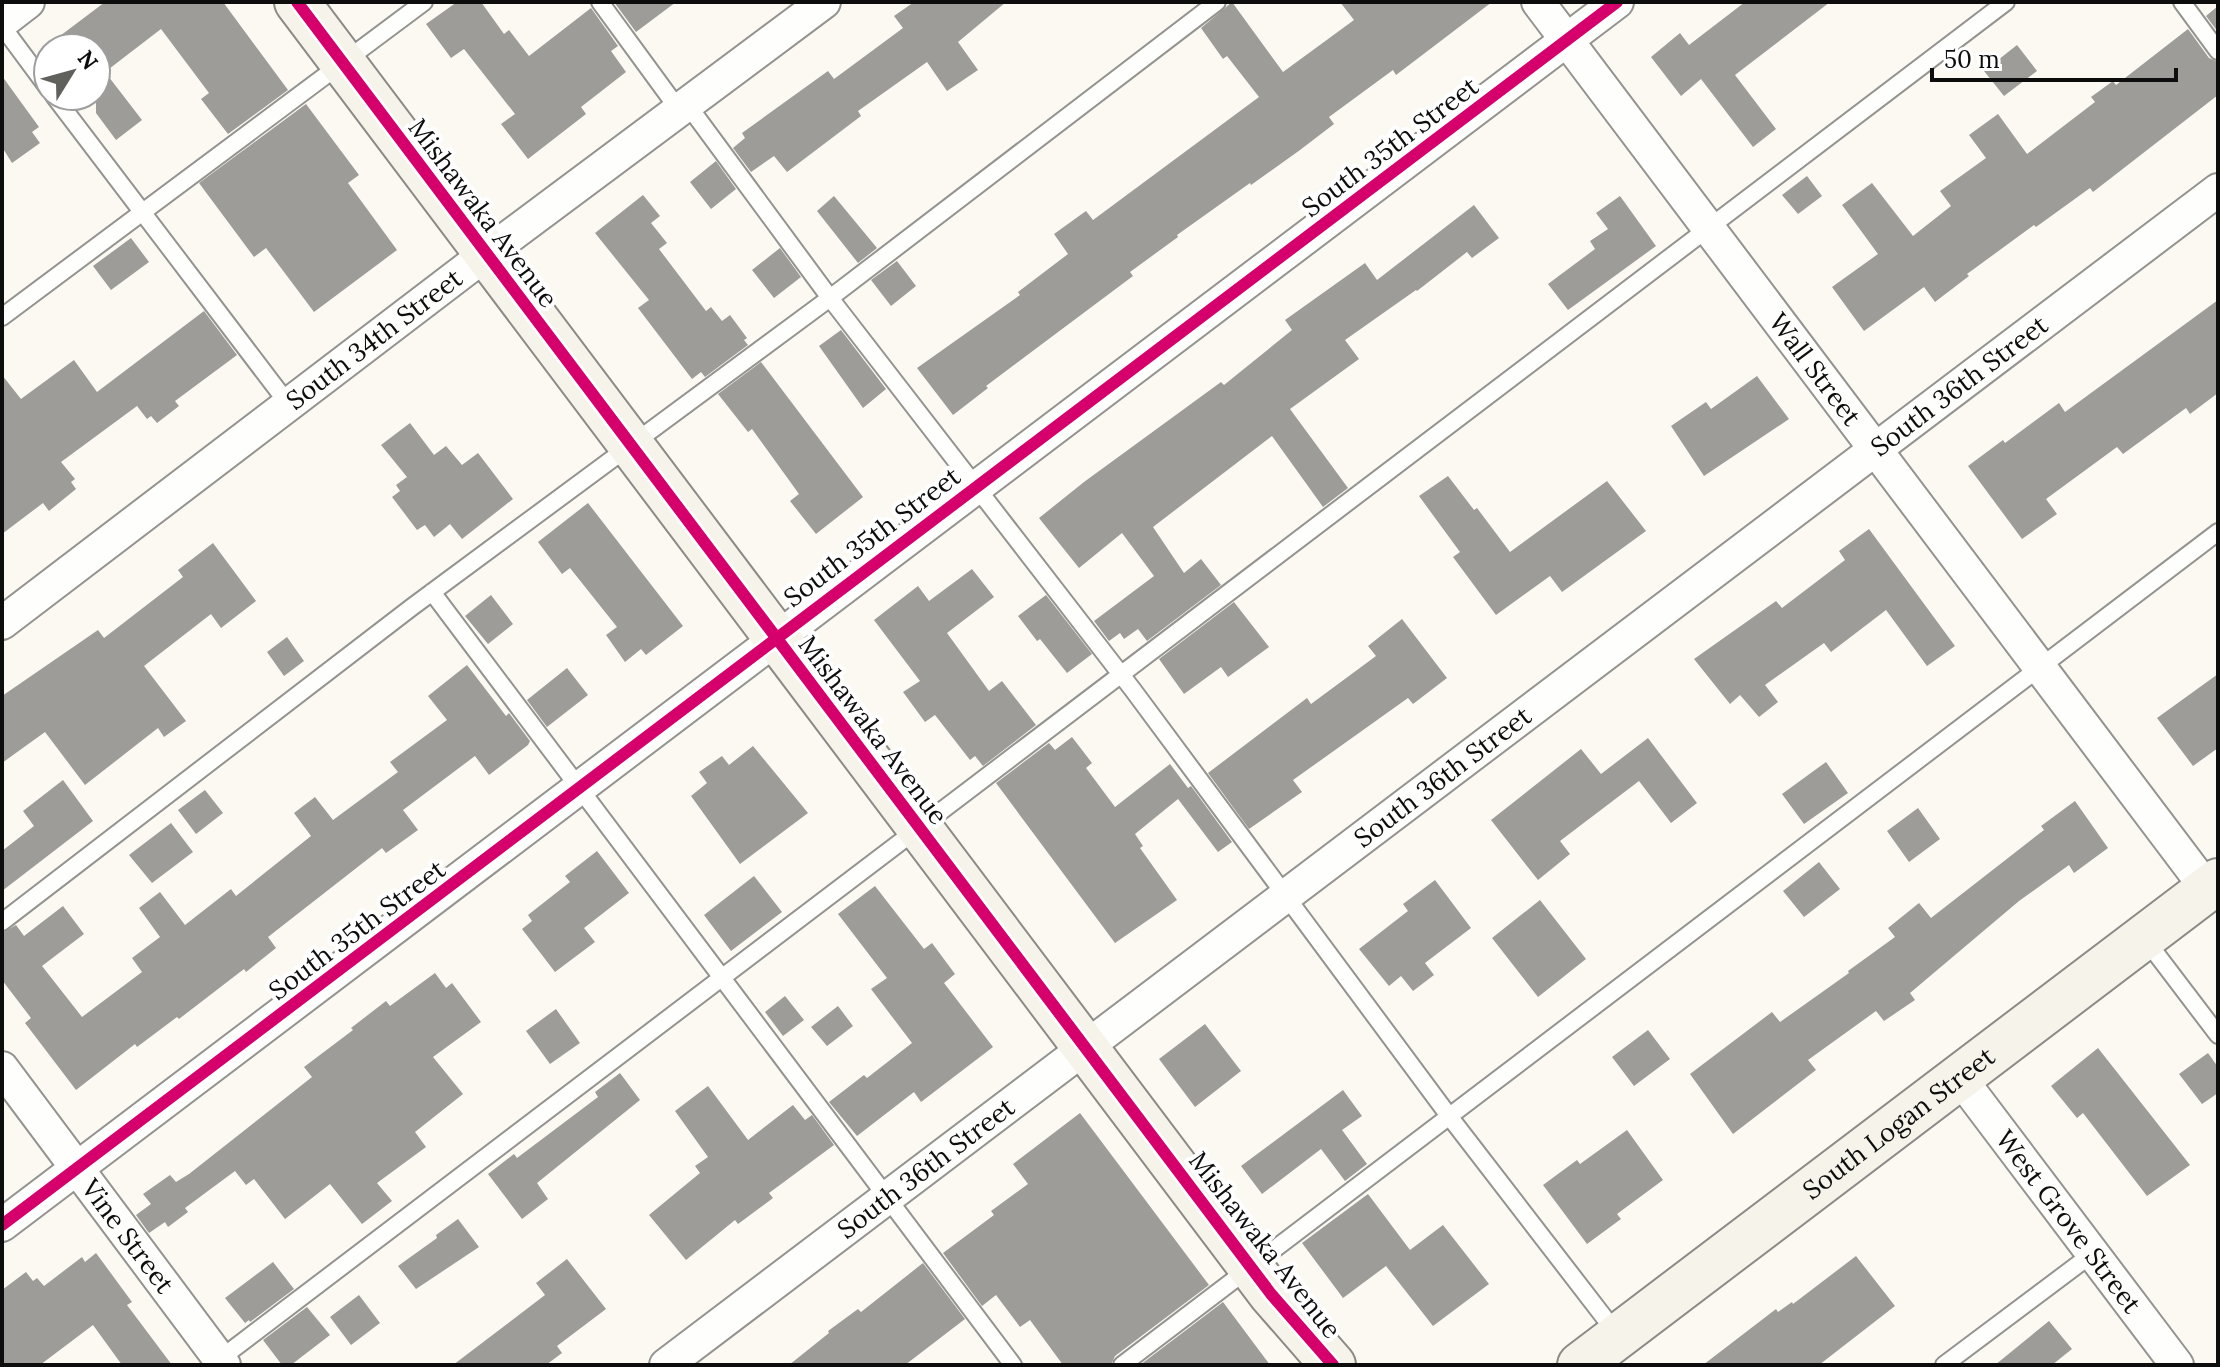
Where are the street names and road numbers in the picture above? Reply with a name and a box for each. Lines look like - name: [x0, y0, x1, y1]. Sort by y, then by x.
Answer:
- street label: South 35th Street: [1295, 69, 1485, 224]
- street label: Mishawaka Avenue: [402, 112, 565, 314]
- street label: South 34th Street: [279, 261, 468, 416]
- street label: Wall Street: [1762, 306, 1869, 432]
- street label: South 36th Street: [1864, 308, 2054, 463]
- street label: South 35th Street: [777, 459, 967, 614]
- street label: Mishawaka Avenue: [792, 629, 955, 831]
- street label: South 36th Street: [1347, 699, 1537, 854]
- street label: South 35th Street: [262, 852, 452, 1007]
- street label: South Logan Street: [1796, 1039, 2001, 1206]
- street label: South 36th Street: [830, 1090, 1021, 1245]
- street label: West Grove Street: [1989, 1123, 2149, 1320]
- street label: Mishawaka Avenue: [1182, 1145, 1349, 1345]
- street label: Vine Street: [74, 1171, 182, 1300]

